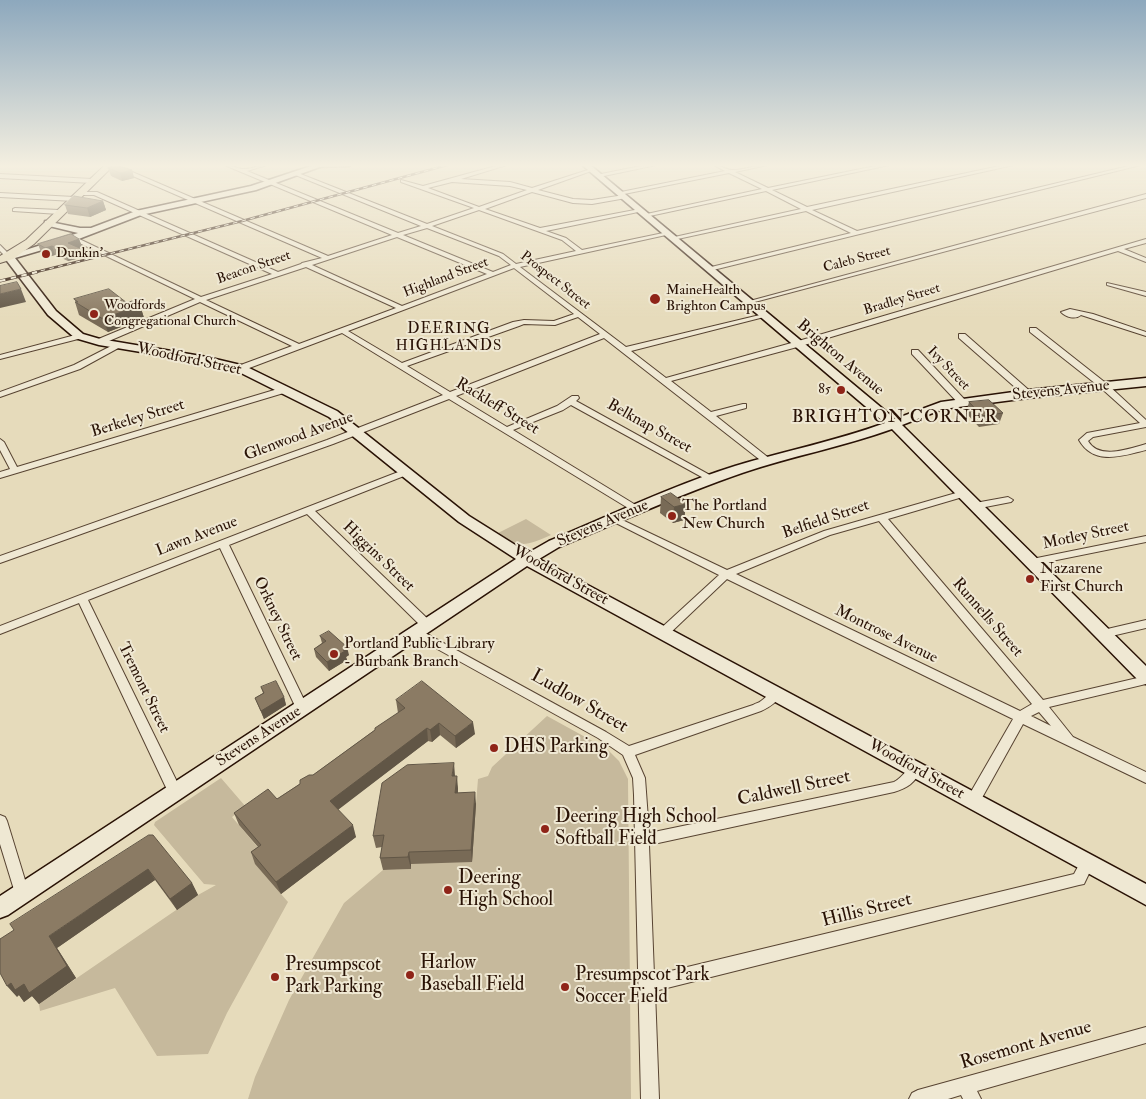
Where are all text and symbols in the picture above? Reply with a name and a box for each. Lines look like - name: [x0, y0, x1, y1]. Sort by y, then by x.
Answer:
- street label: Caleb Street: [822, 243, 892, 277]
- place label: Dunkin': [56, 246, 103, 262]
- marker: Dunkin': [40, 248, 52, 260]
- street label: Beacon Street: [215, 248, 293, 288]
- street label: Prospect Street: [517, 248, 593, 314]
- street label: Highland Street: [401, 254, 491, 302]
- street label: Bradley Street: [862, 280, 942, 320]
- place label: MaineHealth Brighton Campus: [666, 283, 765, 316]
- marker: MaineHealth Brighton Campus: [648, 292, 662, 306]
- place label: Woodfords Congregational Church: [104, 298, 236, 331]
- marker: Woodfords Congregational Church: [88, 308, 100, 320]
- street label: Brighton Avenue: [793, 316, 887, 400]
- district label: DEERING HIGHLANDS: [394, 321, 504, 356]
- street label: Woodford Street: [135, 340, 243, 380]
- street label: Ivy Street: [923, 344, 973, 394]
- street label: Rackleff Street: [452, 375, 542, 439]
- street label: Stevens Avenue: [1011, 376, 1111, 406]
- place label: 85: [818, 382, 831, 398]
- marker: 85: [835, 384, 847, 396]
- street label: Berkeley Street: [89, 396, 187, 442]
- street label: Belknap Street: [603, 396, 695, 458]
- district label: BRIGHTON CORNER: [790, 407, 1000, 429]
- street label: Glenwood Avenue: [242, 408, 356, 466]
- street label: Stevens Avenue: [554, 496, 652, 552]
- street label: Belfield Street: [780, 496, 872, 544]
- place label: The Portland New Church: [682, 497, 767, 535]
- marker: The Portland New Church: [666, 510, 678, 522]
- street label: Lawn Avenue: [154, 513, 240, 561]
- street label: Motley Street: [1041, 517, 1131, 555]
- street label: Higgins Street: [338, 518, 418, 596]
- street label: Woodford Street: [509, 542, 611, 610]
- place label: Nazarene First Church: [1040, 560, 1123, 598]
- marker: Nazarene First Church: [1024, 573, 1036, 585]
- street label: Orkney Street: [249, 574, 305, 664]
- street label: Runnells Street: [947, 575, 1027, 661]
- street label: Montrose Avenue: [832, 602, 940, 668]
- place label: Portland Public Library - Burbank Branch: [344, 635, 494, 673]
- street label: Tremont Street: [113, 640, 173, 736]
- marker: Portland Public Library - Burbank Branch: [328, 648, 340, 660]
- street label: Ludlow Street: [526, 665, 632, 739]
- street label: Stevens Avenue: [213, 702, 305, 772]
- street label: Woodford Street: [865, 736, 967, 804]
- place label: DHS Parking: [504, 737, 608, 759]
- marker: DHS Parking: [488, 742, 500, 754]
- street label: Caldwell Street: [736, 766, 852, 812]
- place label: Deering High School Softball Field: [555, 807, 717, 851]
- marker: Deering High School Softball Field: [539, 823, 551, 835]
- place label: Deering High School: [458, 868, 553, 912]
- marker: Deering High School: [442, 884, 454, 896]
- street label: Hillis Street: [820, 889, 914, 933]
- place label: Harlow Baseball Field: [420, 953, 524, 997]
- place label: Presumpscot Park Parking: [285, 955, 382, 999]
- place label: Presumpscot Park Soccer Field: [575, 965, 710, 1009]
- marker: Harlow Baseball Field: [404, 969, 416, 981]
- marker: Presumpscot Park Parking: [269, 971, 281, 983]
- marker: Presumpscot Park Soccer Field: [559, 981, 571, 993]
- street label: Rosemont Avenue: [958, 1016, 1094, 1076]

